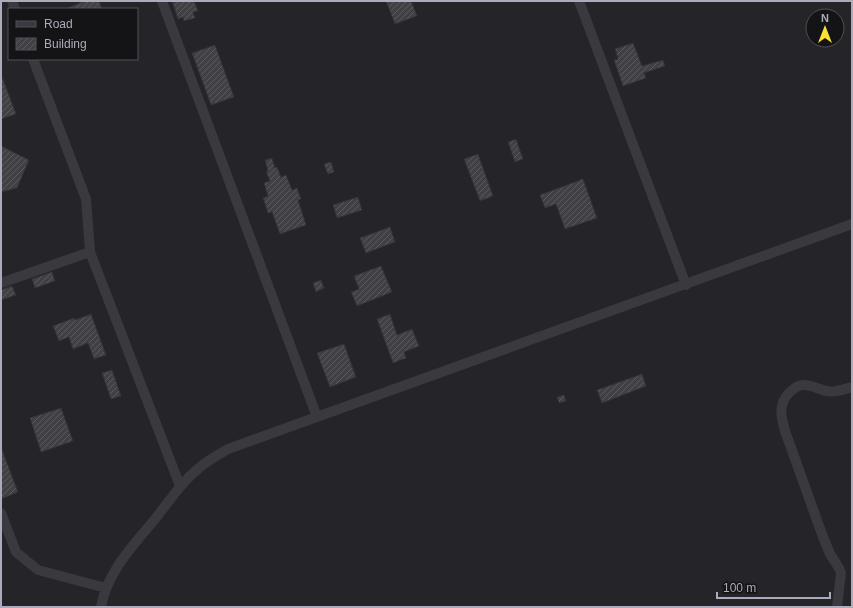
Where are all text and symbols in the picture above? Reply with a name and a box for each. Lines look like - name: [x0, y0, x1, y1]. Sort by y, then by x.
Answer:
- legend: [8, 8, 138, 60]
- north arrow: [805, 8, 845, 48]
- text: N: [821, 12, 829, 24]
- text: Road: [44, 17, 73, 31]
- text: Building: [44, 37, 87, 51]
- scale bar: [717, 574, 830, 600]
- text: 100 m: [723, 581, 756, 595]

